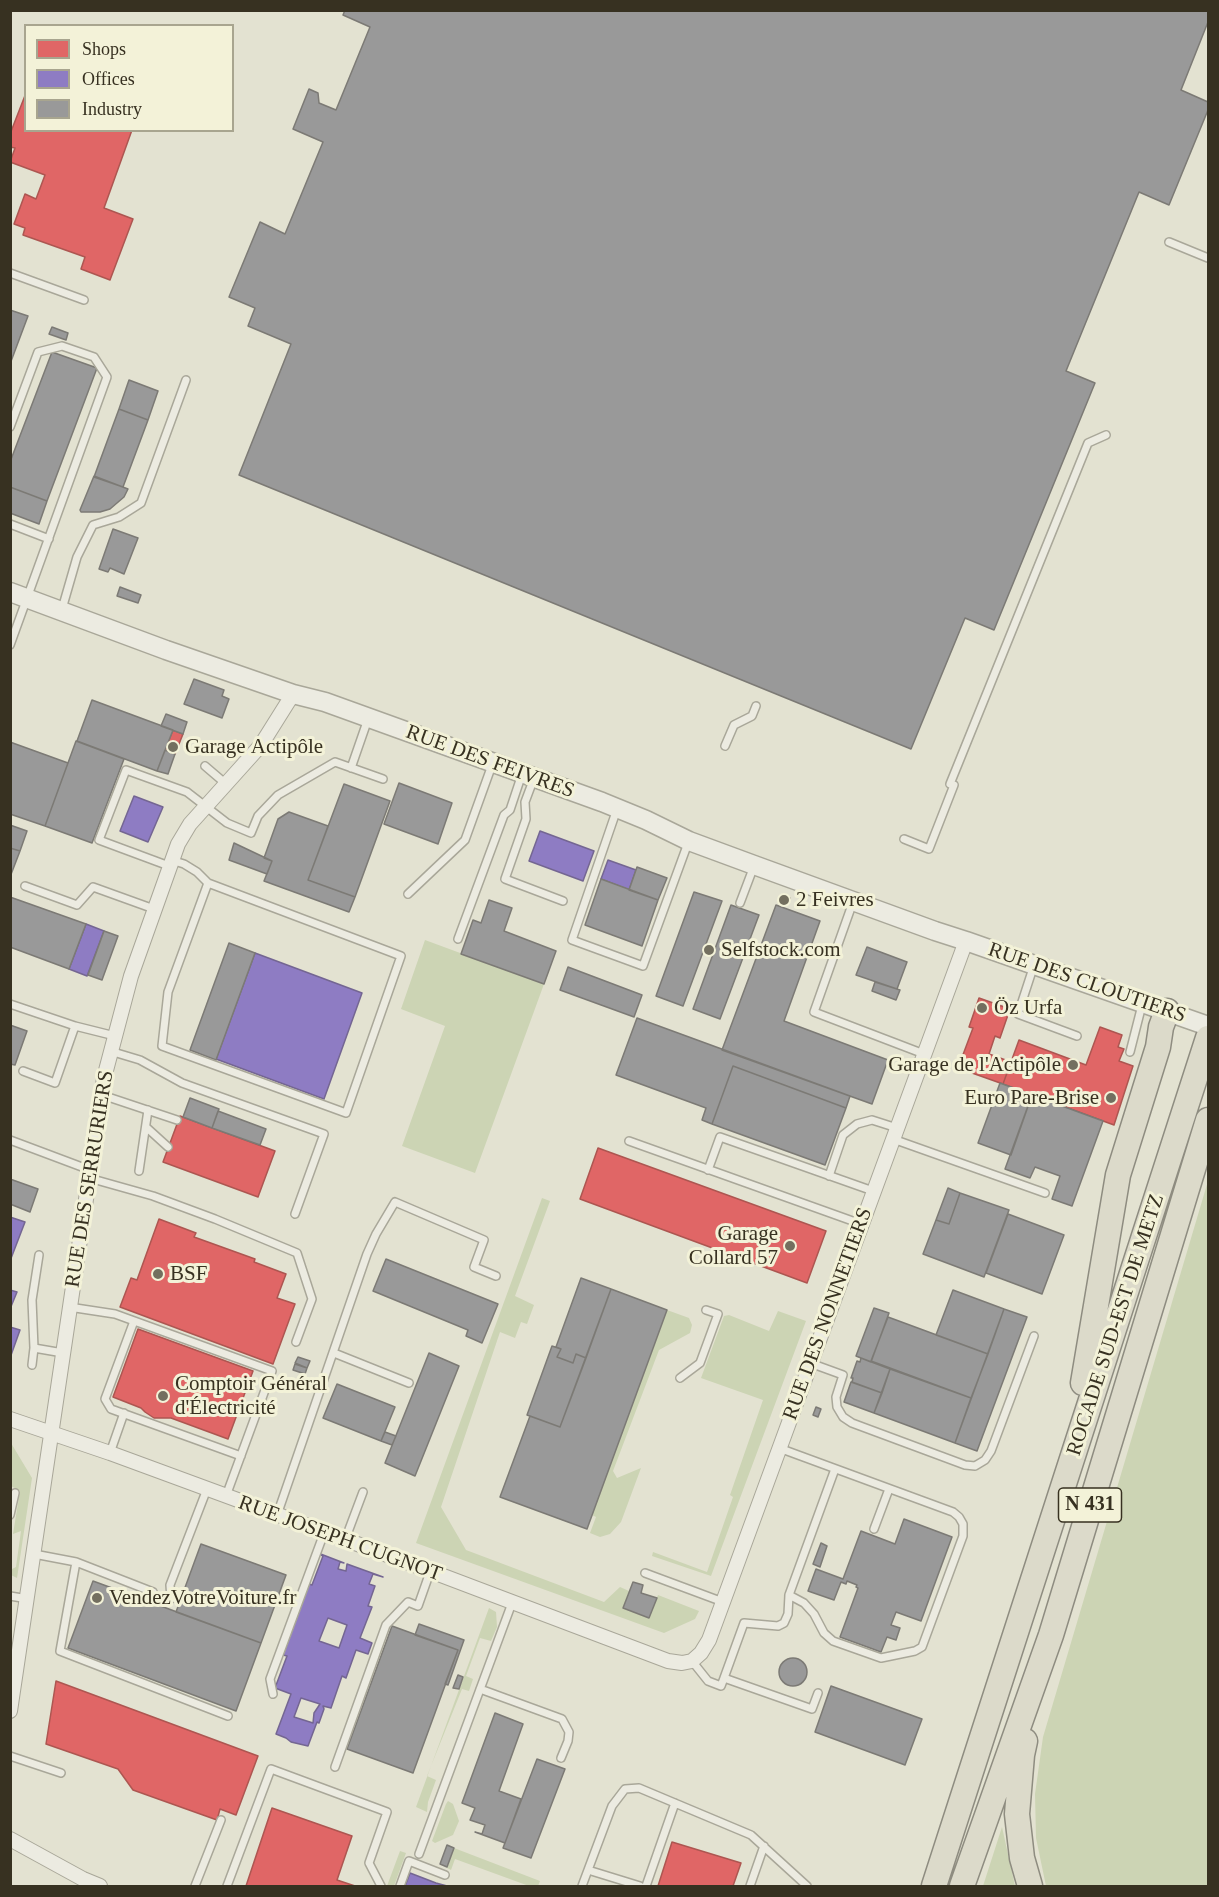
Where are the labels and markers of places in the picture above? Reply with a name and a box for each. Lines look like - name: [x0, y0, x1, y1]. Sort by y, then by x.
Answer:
- place label: Garage Actipôle: [185, 734, 323, 760]
- marker: Garage Actipôle: [166, 740, 180, 754]
- place label: 2 Feivres: [796, 887, 874, 913]
- marker: 2 Feivres: [777, 893, 791, 907]
- place label: Selfstock.com: [721, 937, 841, 963]
- marker: Selfstock.com: [702, 943, 716, 957]
- place label: Öz Urfa: [994, 995, 1062, 1021]
- marker: Öz Urfa: [975, 1001, 989, 1015]
- place label: Garage de l'Actipôle: [888, 1052, 1061, 1078]
- marker: Garage de l'Actipôle: [1066, 1058, 1080, 1072]
- place label: Euro Pare-Brise: [964, 1085, 1099, 1111]
- marker: Euro Pare-Brise: [1104, 1091, 1118, 1105]
- place label: Garage Collard 57: [689, 1221, 778, 1271]
- marker: Garage Collard 57: [783, 1239, 797, 1253]
- place label: BSF: [170, 1261, 207, 1287]
- marker: BSF: [151, 1267, 165, 1281]
- place label: Comptoir Général d'Électricité: [175, 1371, 327, 1421]
- marker: Comptoir Général d'Électricité: [156, 1389, 170, 1403]
- place label: VendezVotreVoiture.fr: [109, 1585, 297, 1611]
- marker: VendezVotreVoiture.fr: [90, 1591, 104, 1605]

